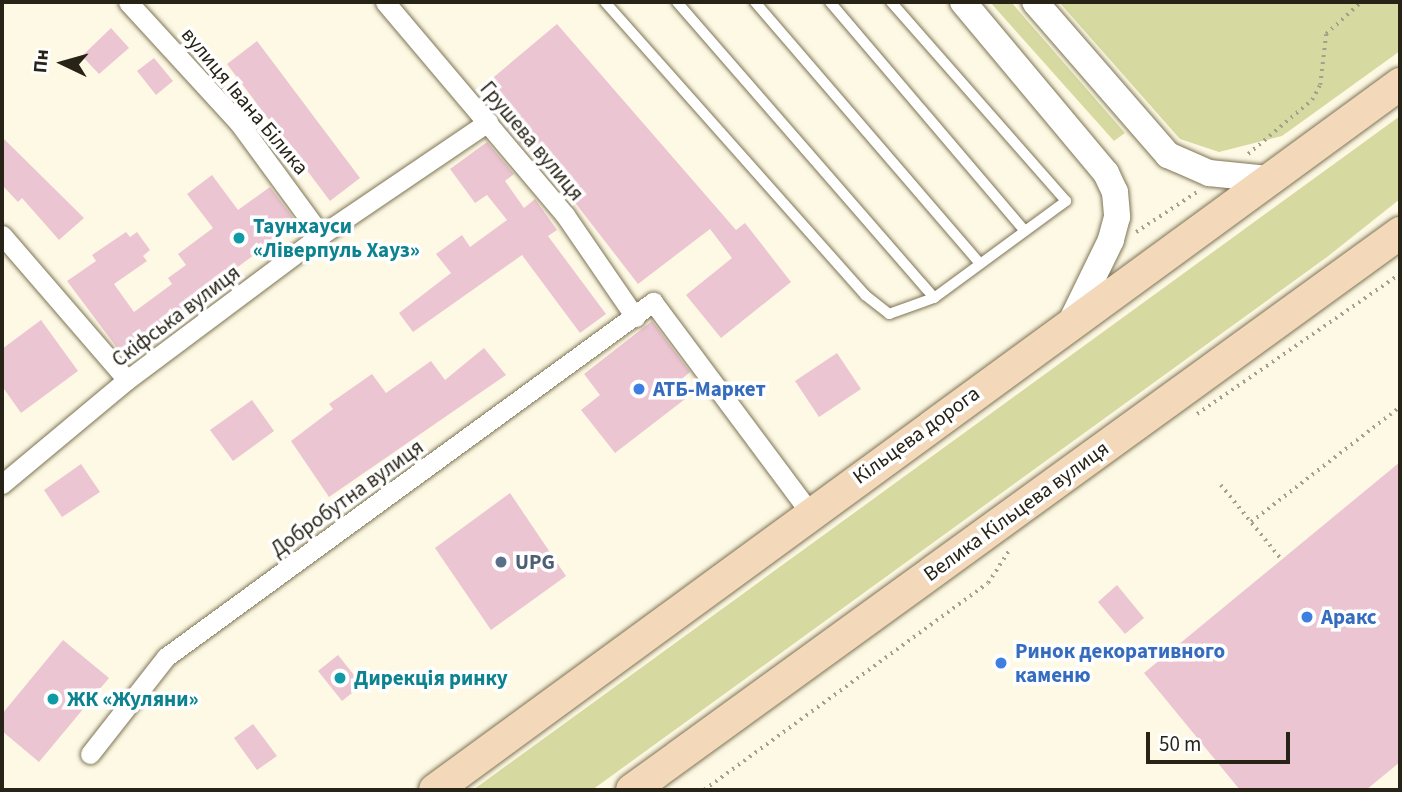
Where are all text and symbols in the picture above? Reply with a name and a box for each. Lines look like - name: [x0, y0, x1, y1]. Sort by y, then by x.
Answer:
- street label: вулиця Івана Білика: [176, 22, 314, 180]
- north arrow: [28, 28, 98, 98]
- text: Пн: [27, 48, 56, 74]
- street label: Грушева вулиця: [475, 76, 589, 206]
- place label: Таунхауси «Ліверпуль Хауз»: [253, 213, 420, 263]
- marker: Таунхауси «Ліверпуль Хауз»: [231, 230, 247, 246]
- street label: Скіфська вулиця: [107, 260, 245, 372]
- place label: АТБ-Маркет: [653, 376, 766, 402]
- marker: АТБ-Маркет: [631, 381, 647, 397]
- street label: Кільцева дорога: [848, 381, 984, 489]
- street label: Добробутна вулиця: [266, 434, 428, 562]
- street label: Велика Кільцева вулиця: [918, 435, 1114, 587]
- place label: UPG: [515, 549, 555, 575]
- marker: UPG: [493, 554, 509, 570]
- place label: Аракс: [1321, 604, 1377, 630]
- marker: Аракс: [1299, 609, 1315, 625]
- place label: Ринок декоративного каменю: [1015, 638, 1225, 688]
- marker: Ринок декоративного каменю: [993, 655, 1009, 671]
- place label: Дирекція ринку: [354, 665, 508, 691]
- marker: Дирекція ринку: [332, 670, 348, 686]
- place label: ЖК «Жуляни»: [67, 686, 199, 712]
- marker: ЖК «Жуляни»: [45, 691, 61, 707]
- scale bar: [1150, 718, 1294, 762]
- text: 50 m: [1159, 729, 1201, 759]

